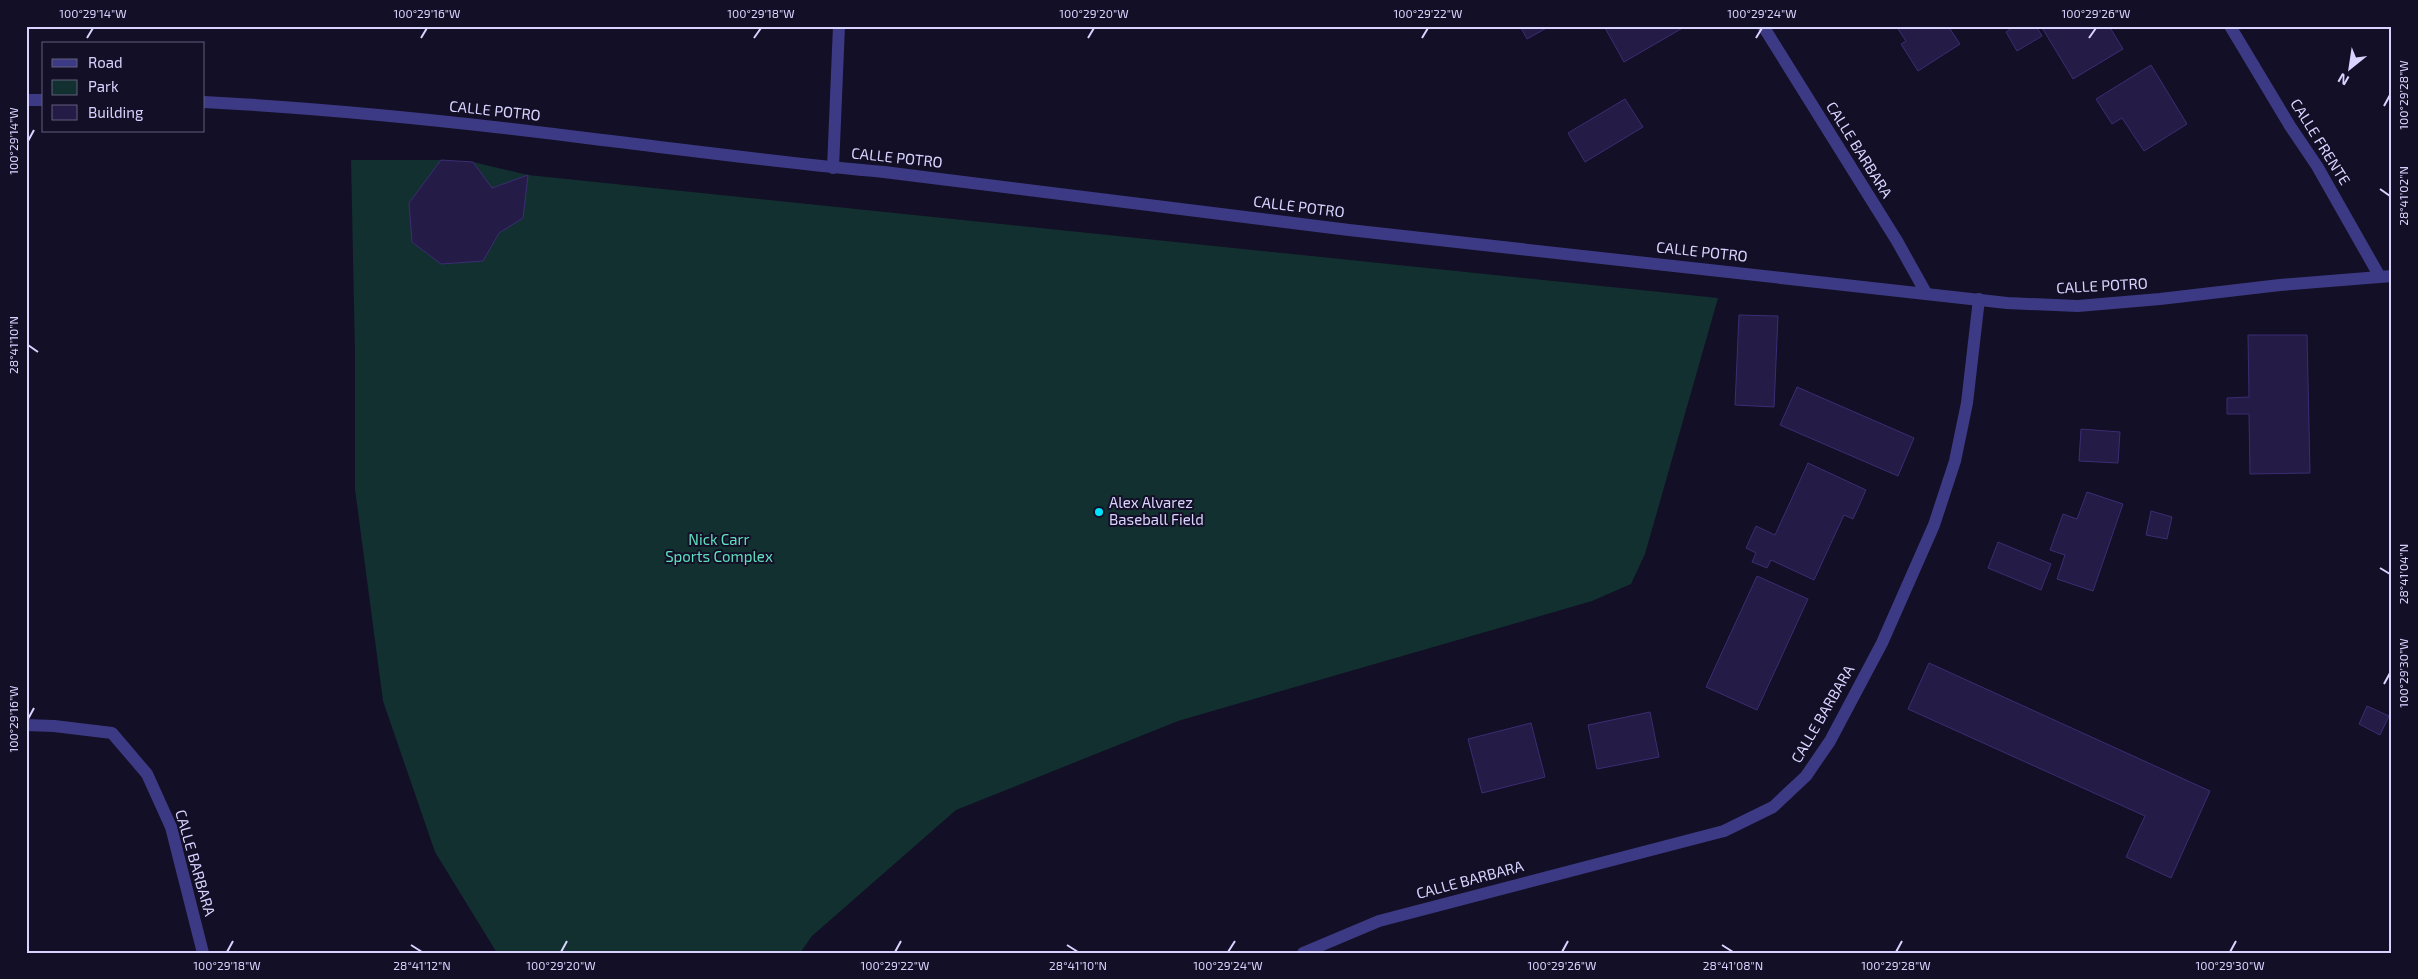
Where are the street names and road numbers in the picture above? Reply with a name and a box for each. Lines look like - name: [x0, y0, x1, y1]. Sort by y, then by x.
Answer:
- street label: CALLE FRENTE: [2287, 95, 2355, 188]
- street label: CALLE POTRO: [449, 96, 542, 124]
- street label: CALLE BARBARA: [1823, 98, 1897, 202]
- street label: CALLE POTRO: [851, 143, 944, 171]
- street label: CALLE POTRO: [1253, 191, 1346, 221]
- street label: CALLE POTRO: [1656, 237, 1749, 265]
- street label: CALLE POTRO: [2056, 274, 2148, 296]
- street label: CALLE BARBARA: [1787, 661, 1858, 766]
- street label: CALLE BARBARA: [172, 807, 220, 919]
- street label: CALLE BARBARA: [1414, 856, 1526, 902]

